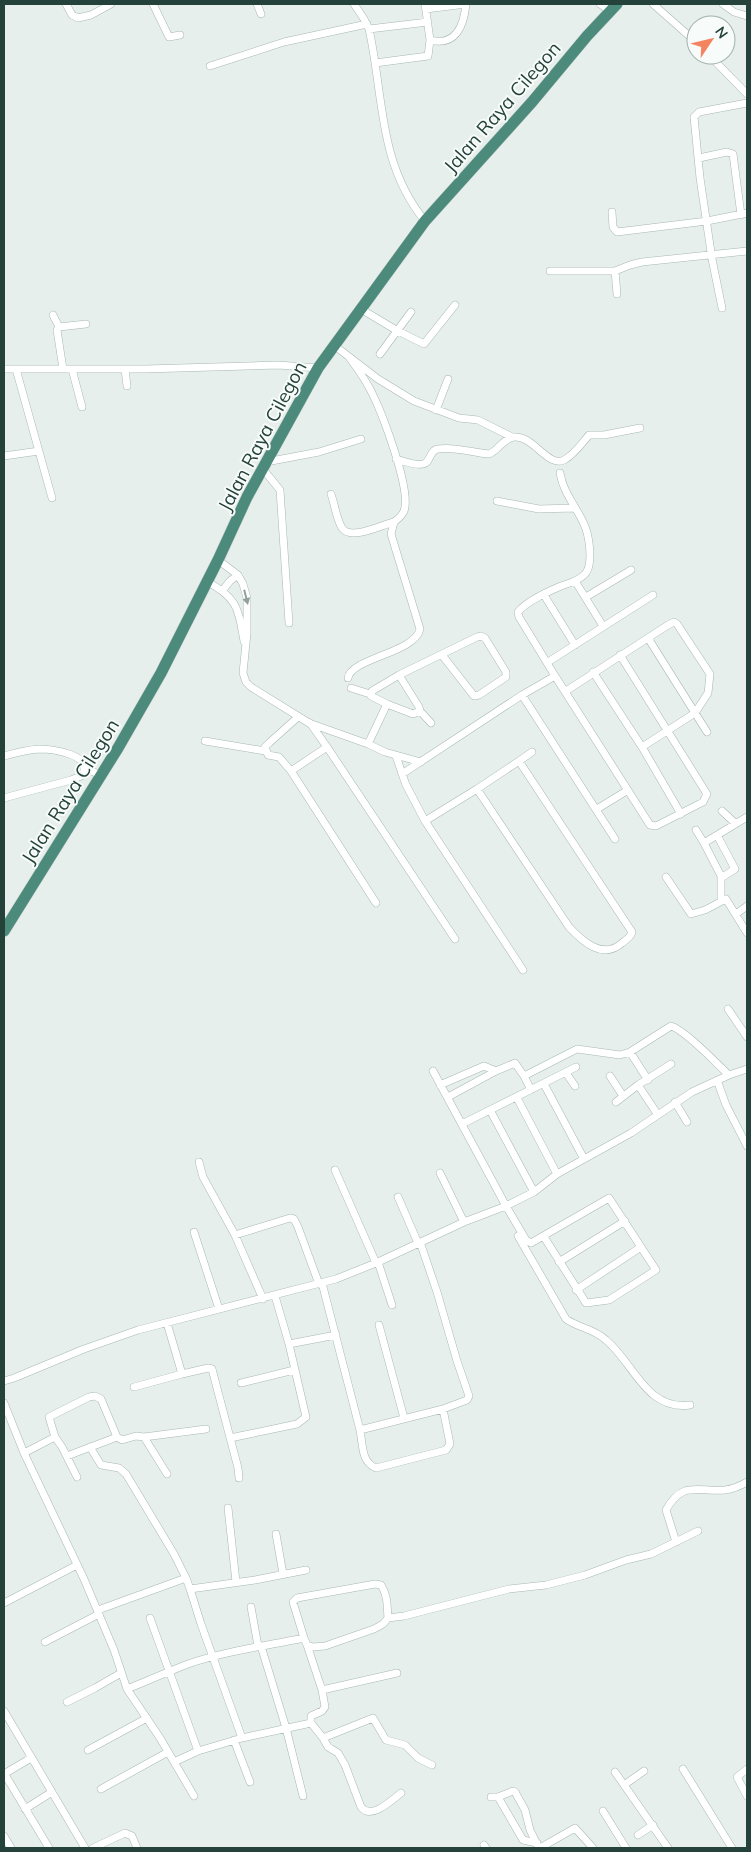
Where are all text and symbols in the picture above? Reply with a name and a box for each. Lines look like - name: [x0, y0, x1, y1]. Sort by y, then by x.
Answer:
- north arrow: [686, 15, 736, 65]
- text: N: [711, 23, 732, 42]
- street label: Jalan Raya Cilegon: [438, 36, 566, 178]
- street label: Jalan Raya Cilegon: [212, 357, 312, 515]
- one-way arrow: [242, 590, 250, 605]
- street label: Jalan Raya Cilegon: [16, 714, 124, 868]

